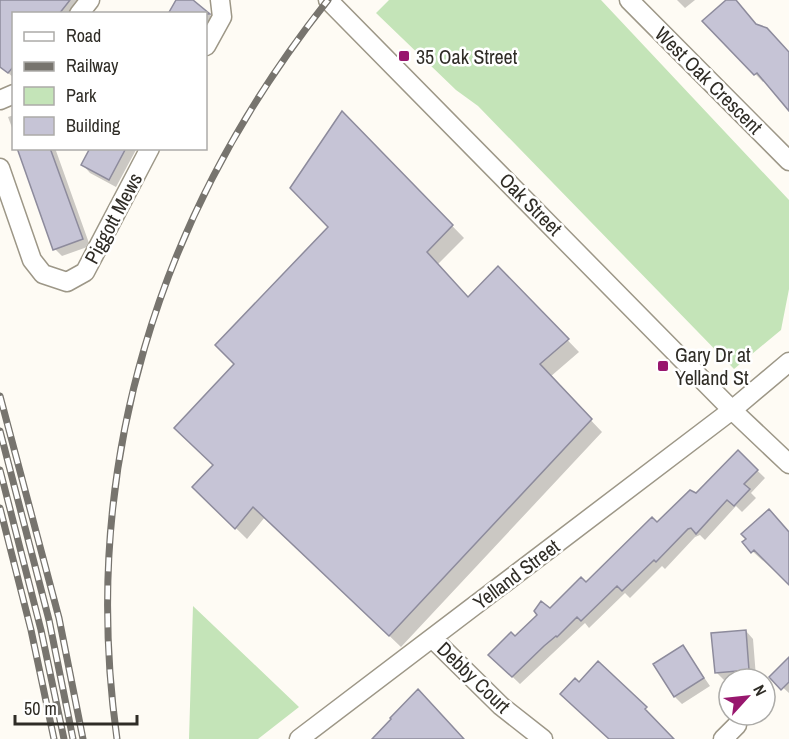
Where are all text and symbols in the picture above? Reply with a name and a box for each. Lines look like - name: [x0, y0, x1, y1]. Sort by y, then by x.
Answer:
- legend: [12, 12, 207, 150]
- street label: West Oak Crescent: [649, 20, 769, 140]
- text: Road: [66, 23, 101, 48]
- place label: 35 Oak Street: [416, 43, 518, 70]
- marker: 35 Oak Street: [397, 49, 411, 63]
- text: Railway: [66, 53, 119, 78]
- text: Park: [66, 83, 97, 108]
- text: Building: [66, 113, 121, 138]
- street label: Oak Street: [494, 167, 569, 242]
- street label: Piggott Mews: [78, 168, 148, 268]
- place label: Gary Dr at Yelland St: [675, 341, 751, 391]
- marker: Gary Dr at Yelland St: [656, 359, 670, 373]
- street label: Yelland Street: [467, 532, 565, 615]
- street label: Debby Court: [432, 635, 517, 719]
- north arrow: [717, 667, 777, 727]
- text: N: [748, 681, 772, 699]
- scale bar: [15, 688, 136, 726]
- text: 50 m: [24, 696, 57, 721]

